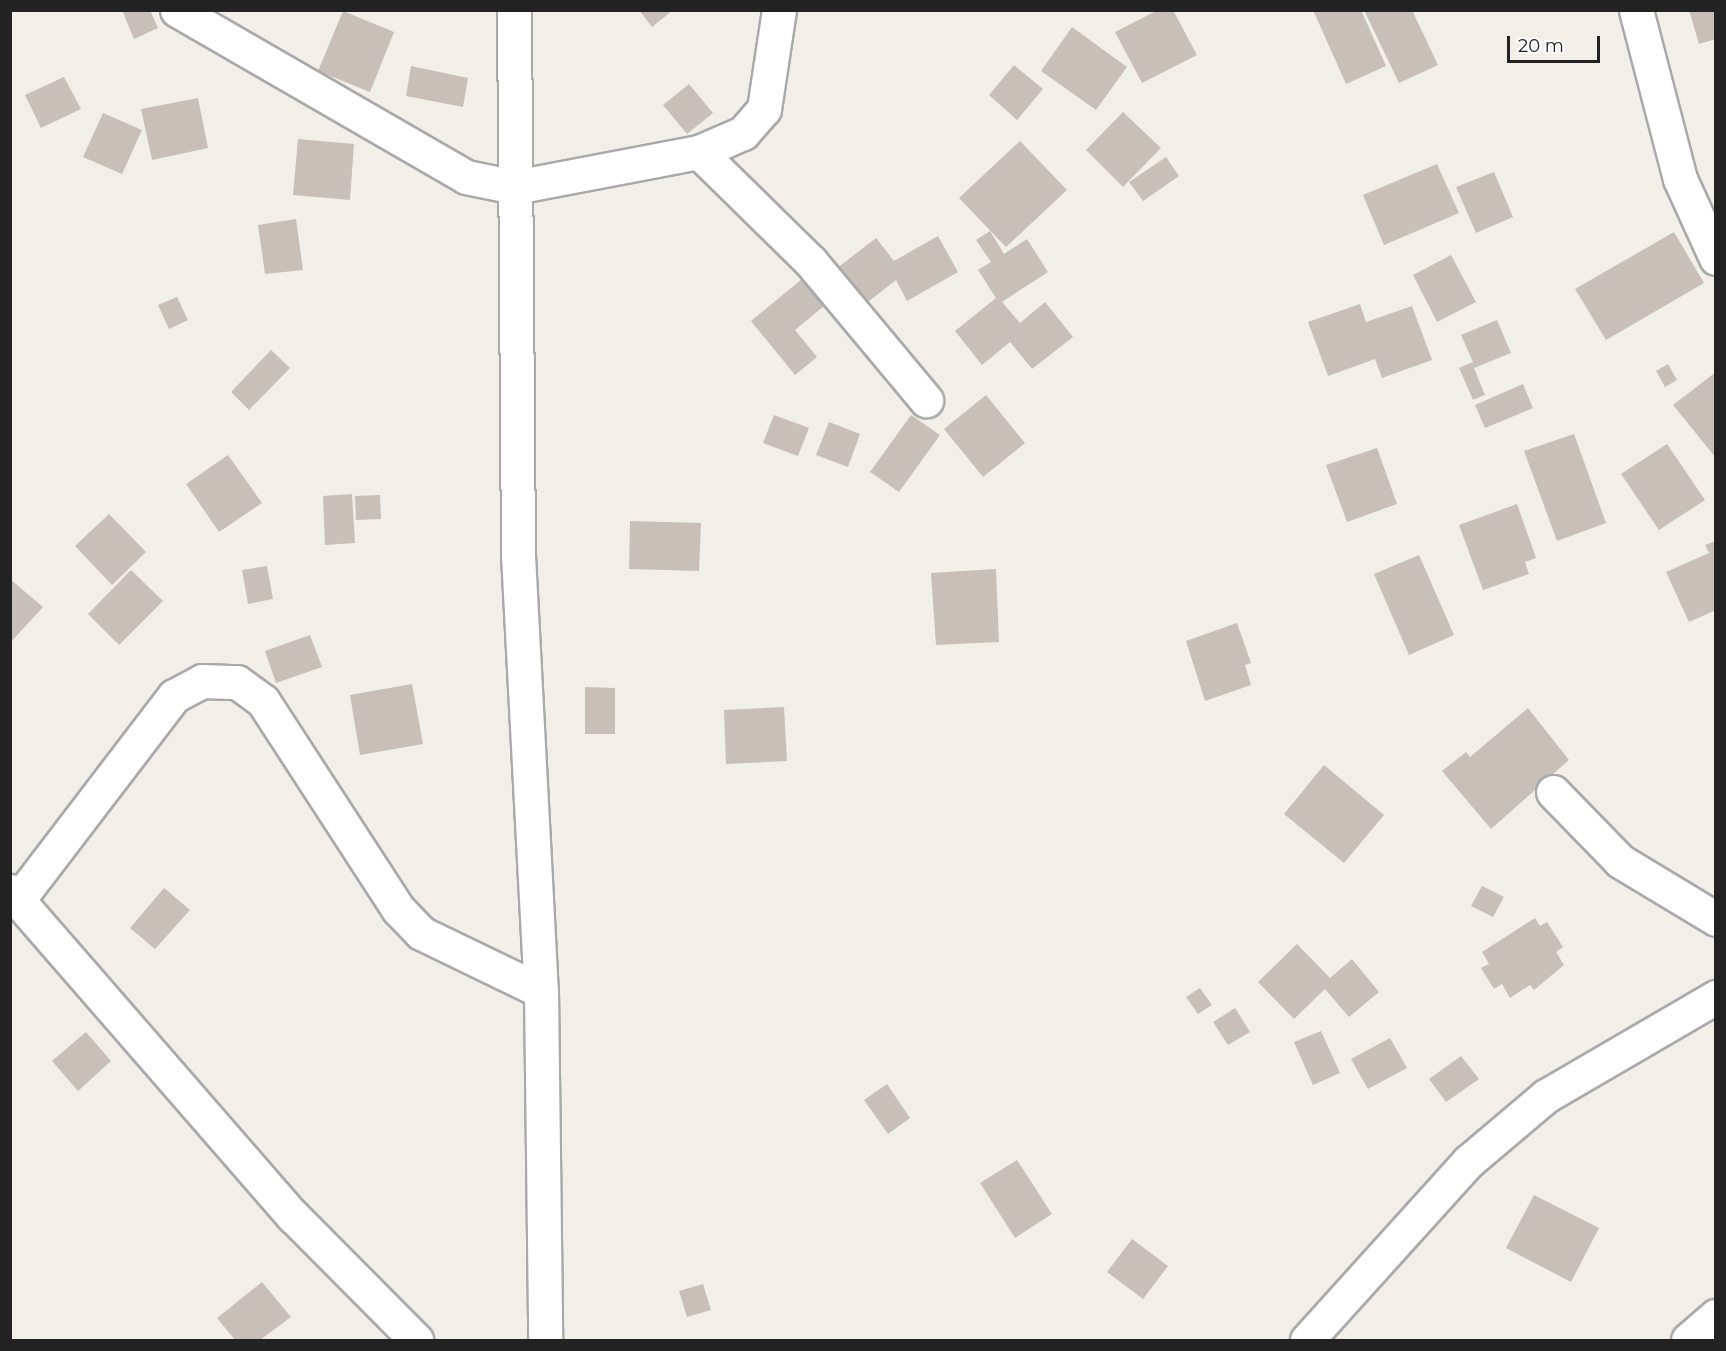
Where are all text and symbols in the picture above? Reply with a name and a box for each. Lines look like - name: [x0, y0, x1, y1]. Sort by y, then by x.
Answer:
- scale bar: [1510, 24, 1603, 62]
- text: 20 m: [1518, 35, 1564, 57]

